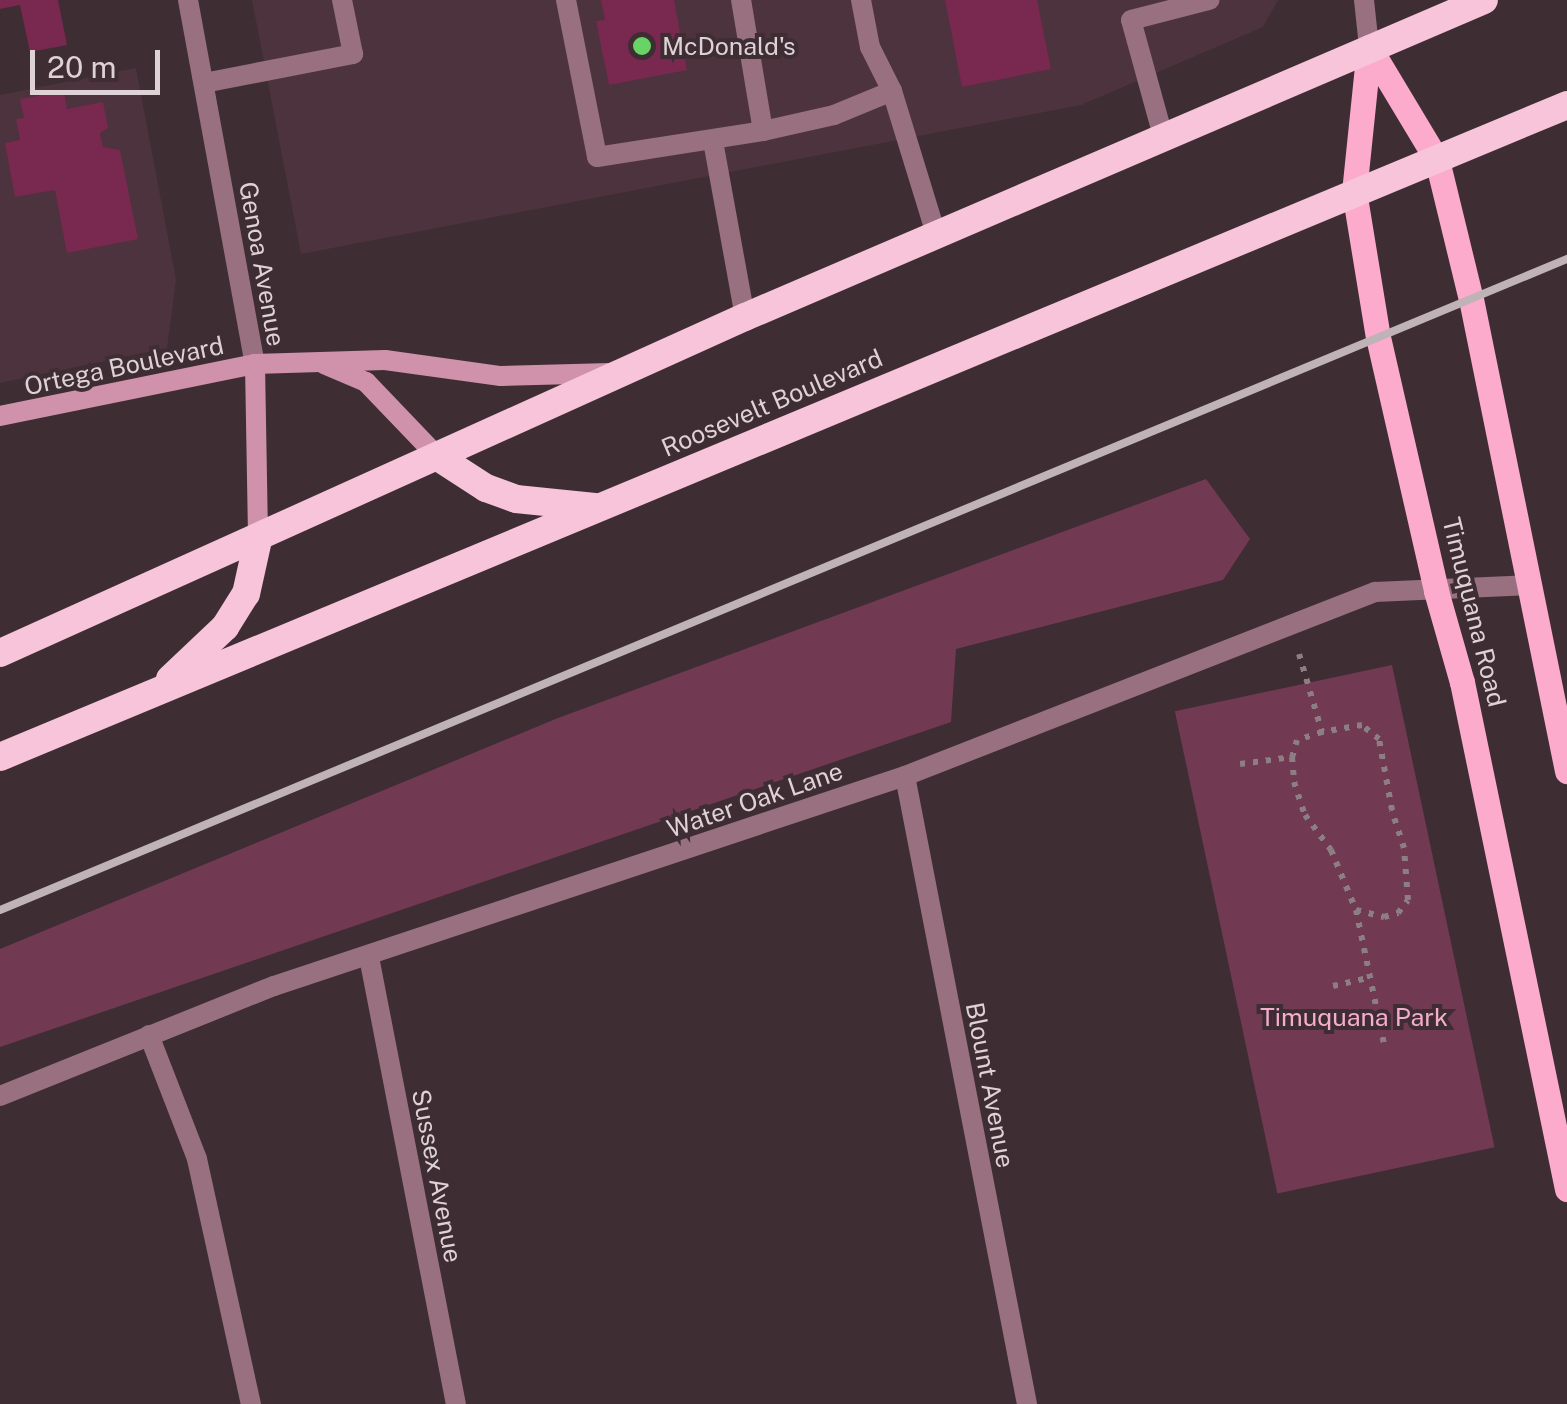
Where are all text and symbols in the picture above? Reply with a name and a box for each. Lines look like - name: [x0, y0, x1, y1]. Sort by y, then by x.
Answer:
- scale bar: [35, 30, 165, 92]
- place label: McDonald's: [662, 31, 796, 61]
- marker: McDonald's: [631, 35, 653, 57]
- text: 20 m: [47, 49, 116, 85]
- street label: Genoa Avenue: [233, 179, 291, 349]
- street label: Ortega Boulevard: [21, 330, 227, 402]
- street label: Roosevelt Boulevard: [657, 343, 887, 463]
- street label: Timuquana Road: [1436, 514, 1512, 710]
- street label: Water Oak Lane: [663, 756, 847, 844]
- street label: Blount Avenue: [959, 1000, 1021, 1170]
- park label: Timuquana Park: [1260, 1002, 1448, 1032]
- street label: Sussex Avenue: [405, 1087, 469, 1265]

